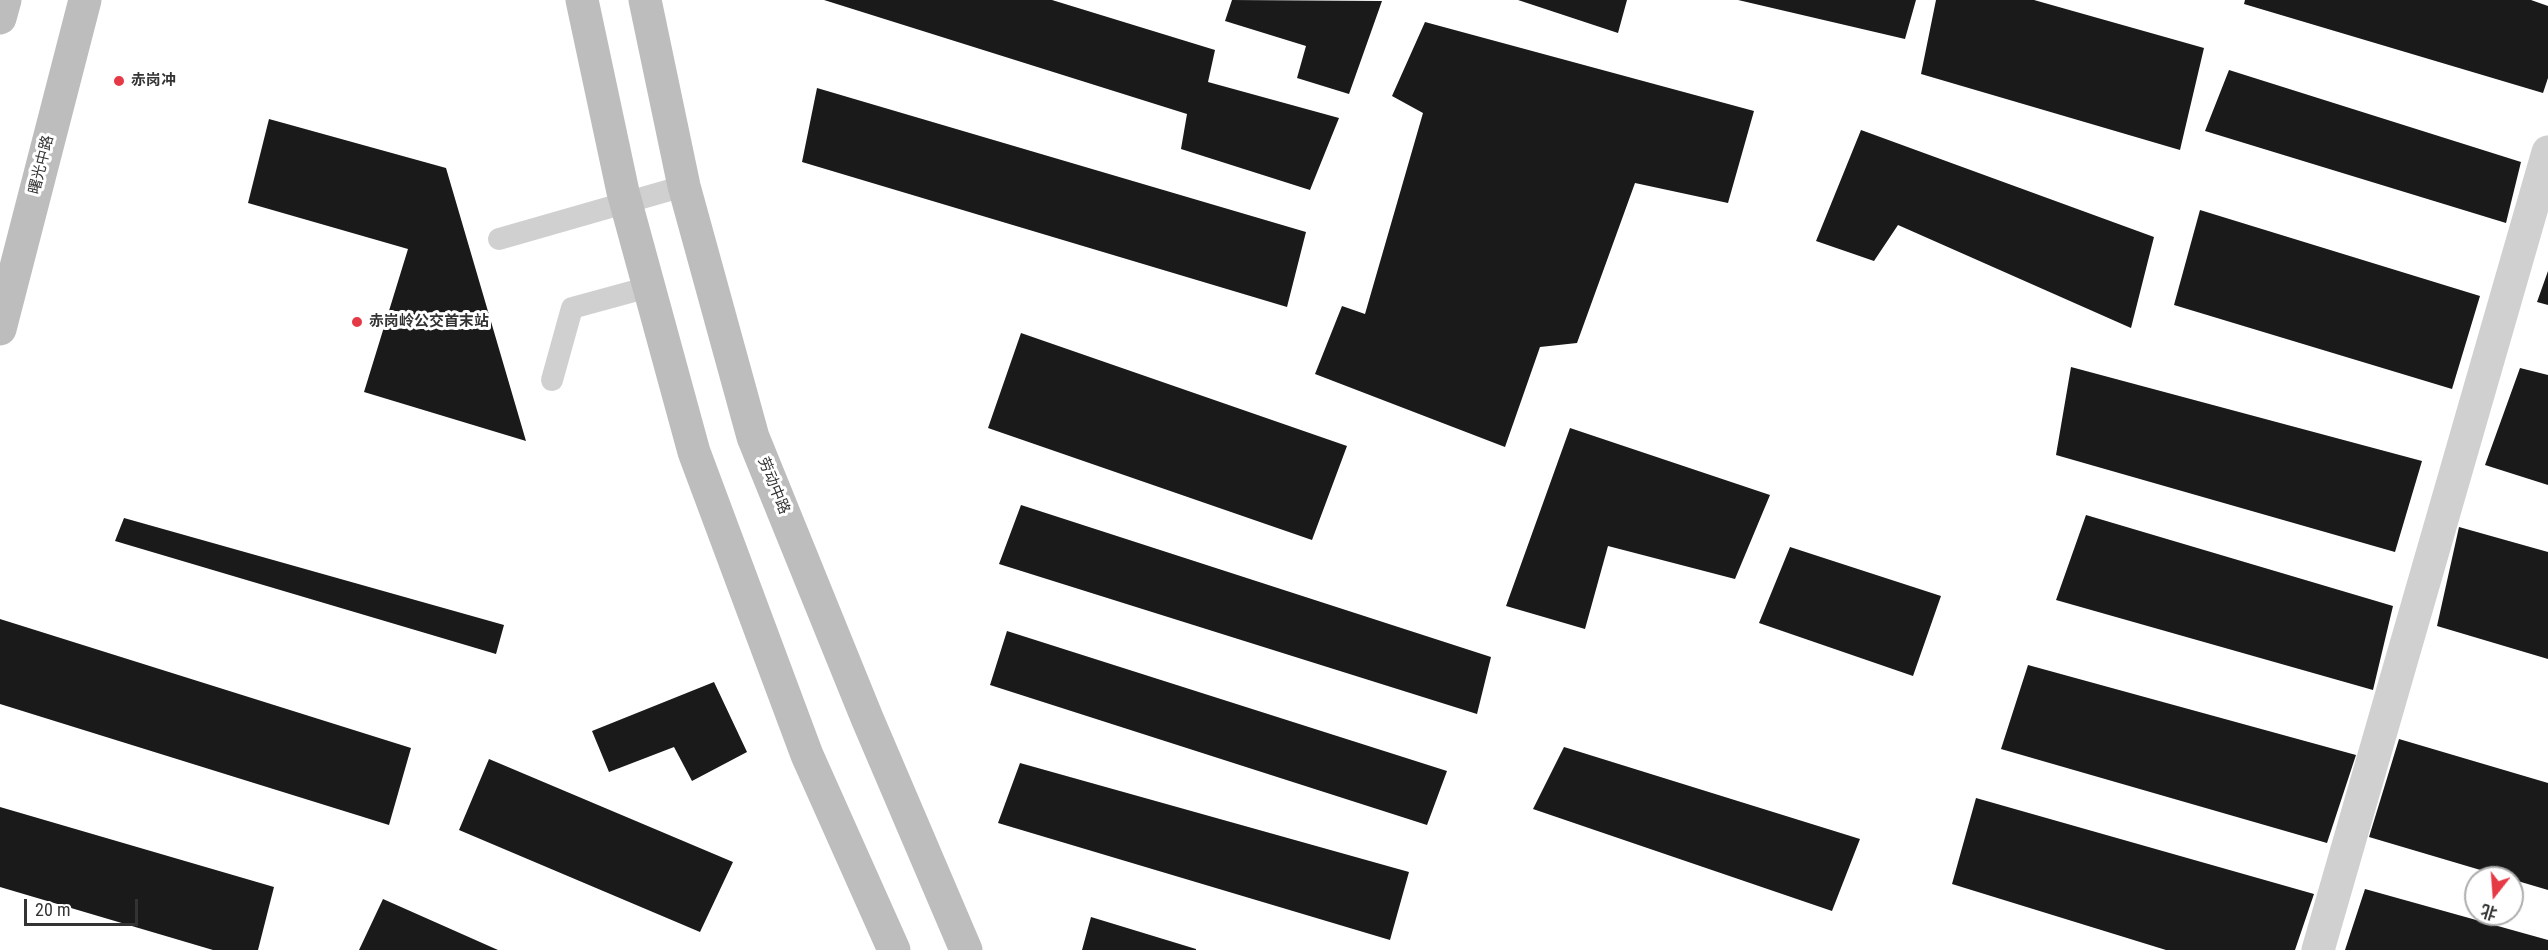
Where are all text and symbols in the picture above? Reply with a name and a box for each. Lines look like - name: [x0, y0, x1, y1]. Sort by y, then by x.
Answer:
- place label: 赤岗冲: [131, 72, 176, 90]
- marker: 赤岗冲: [112, 74, 126, 88]
- street label: 曙光中路: [26, 134, 58, 196]
- place label: 赤岗岭公交首末站: [369, 313, 489, 331]
- marker: 赤岗岭公交首末站: [350, 315, 364, 329]
- street label: 劳动中路: [753, 455, 793, 517]
- north arrow: [2464, 866, 2524, 926]
- scale bar: [27, 887, 141, 925]
- text: 20 m: [35, 899, 70, 920]
- text: 北: [2479, 900, 2500, 923]

